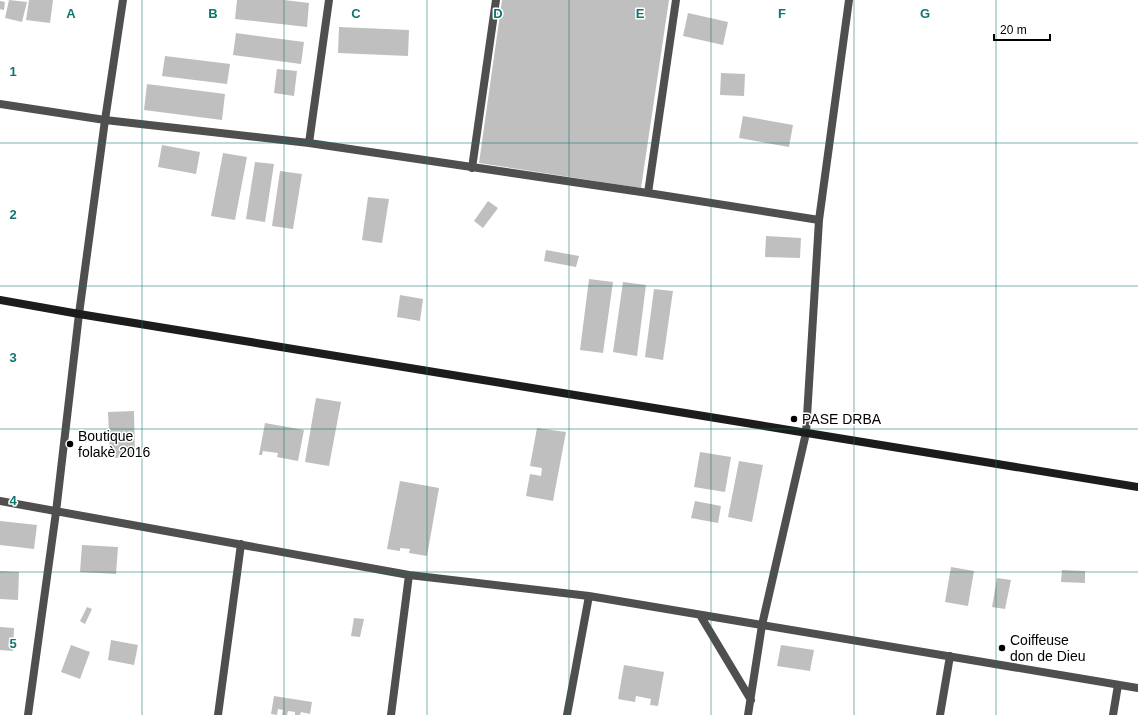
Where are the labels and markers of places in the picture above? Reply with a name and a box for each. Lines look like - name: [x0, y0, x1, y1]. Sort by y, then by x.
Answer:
- place label: PASE DRBA: [802, 411, 882, 427]
- marker: PASE DRBA: [789, 414, 799, 424]
- place label: Boutique folakè 2016: [78, 428, 151, 460]
- marker: Boutique folakè 2016: [65, 439, 75, 449]
- place label: Coiffeuse don de Dieu: [1010, 632, 1086, 664]
- marker: Coiffeuse don de Dieu: [997, 643, 1007, 653]

